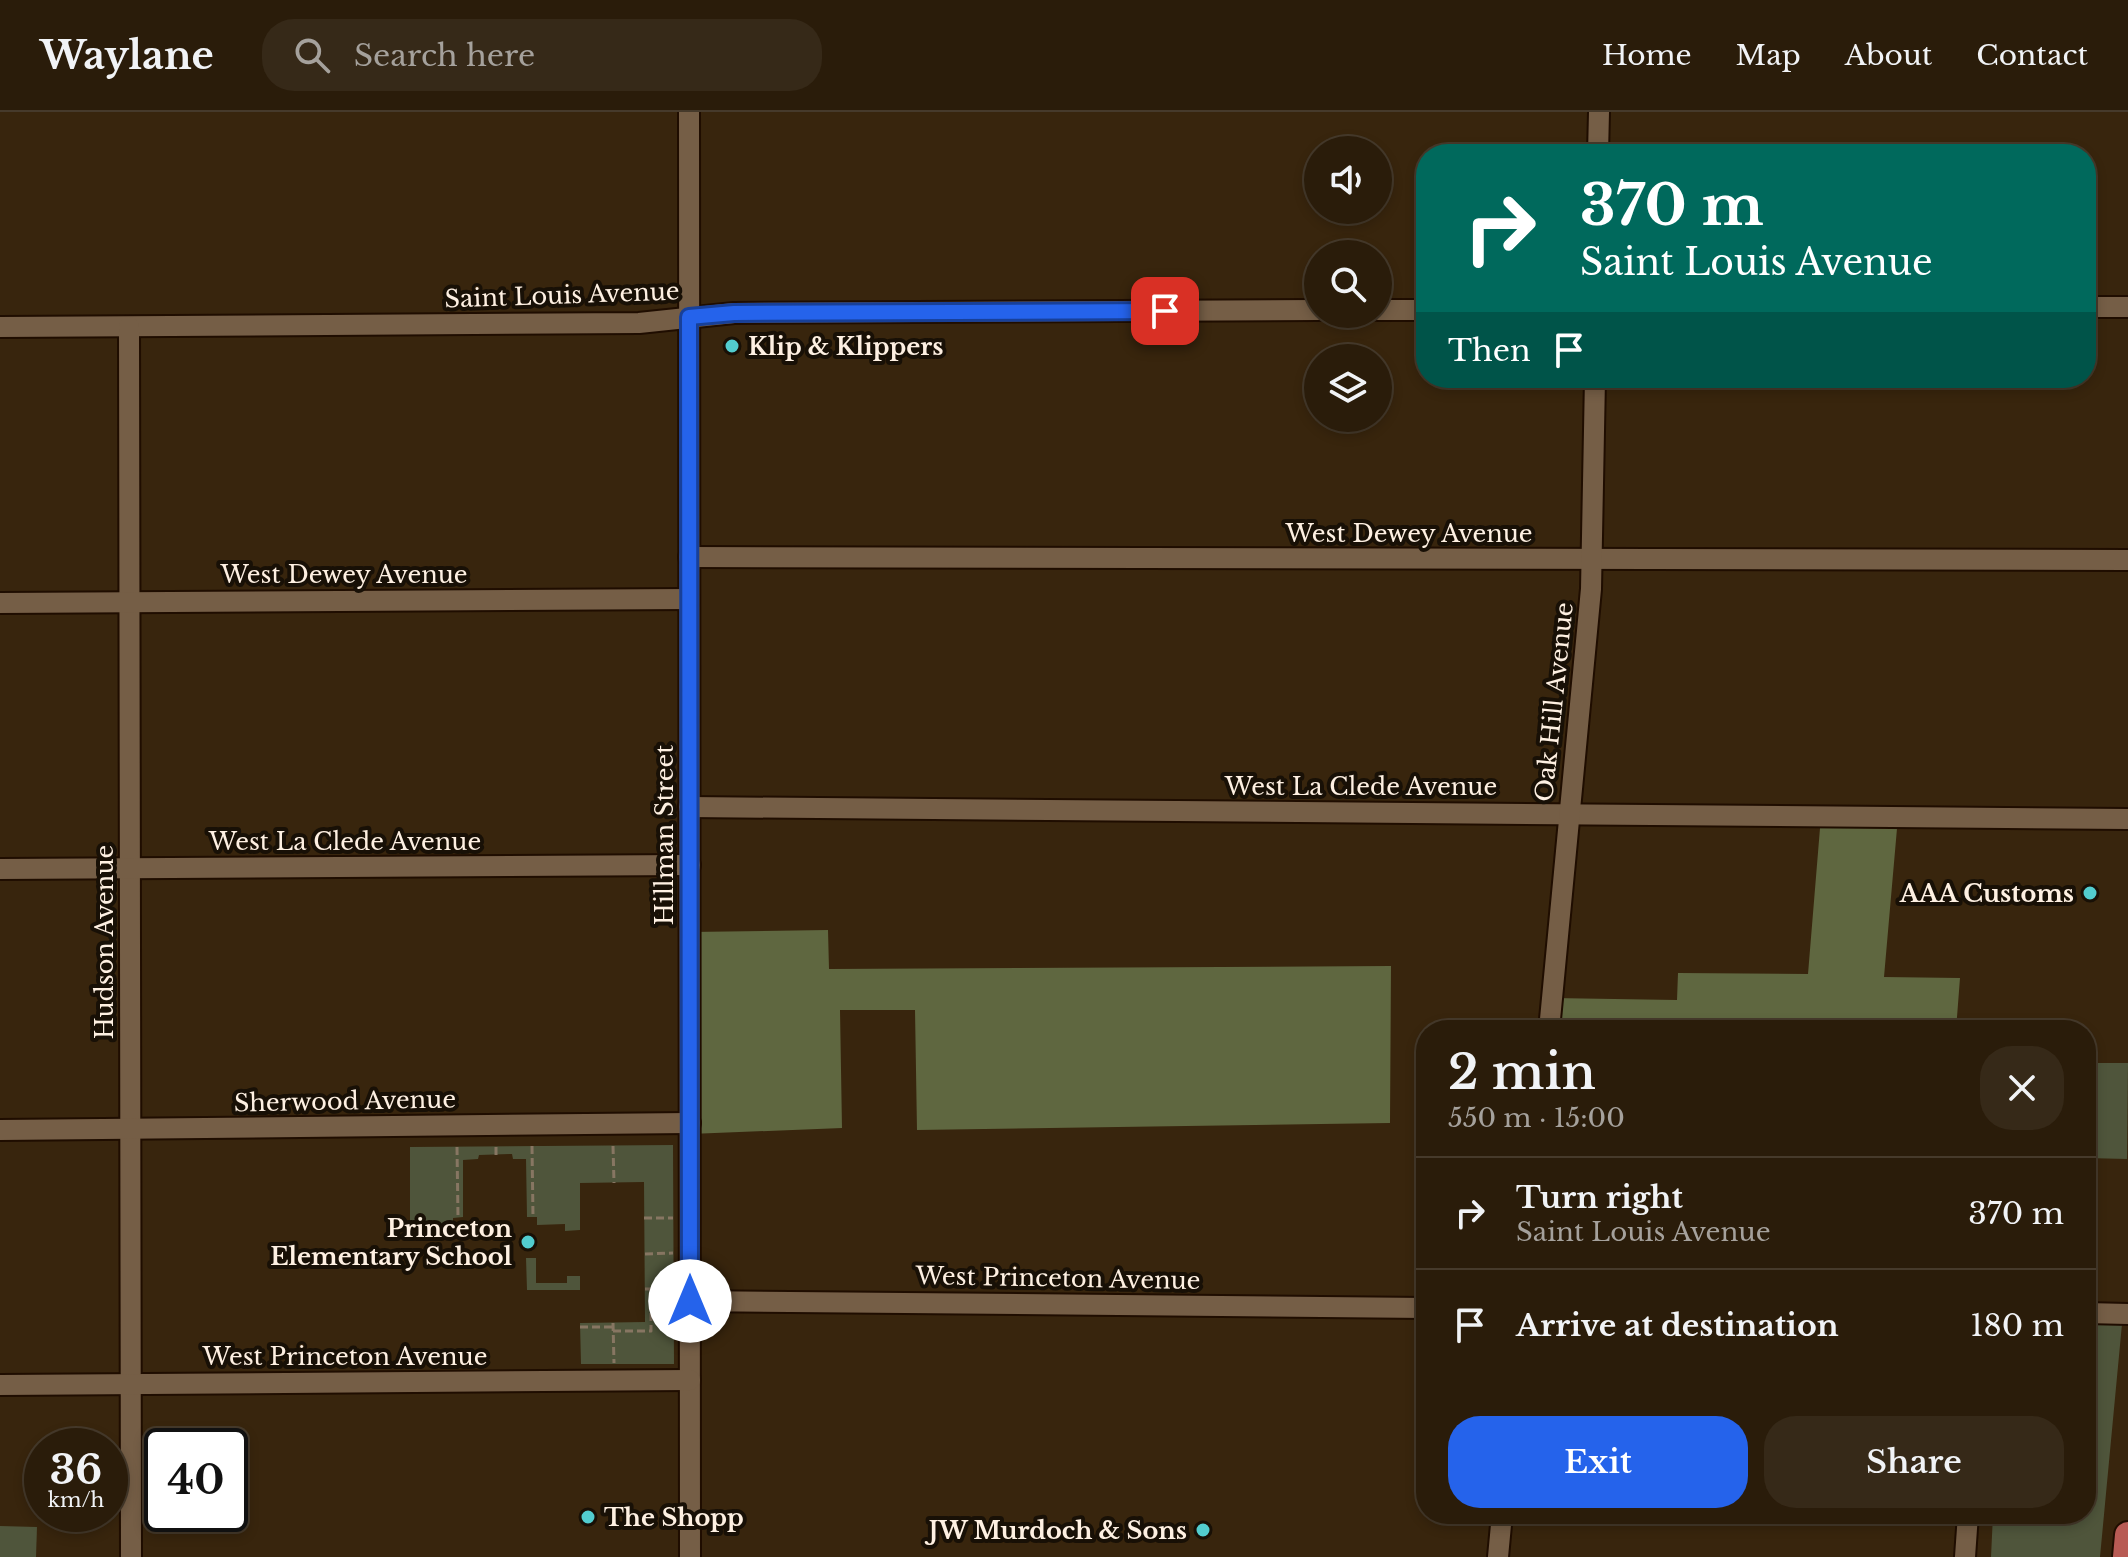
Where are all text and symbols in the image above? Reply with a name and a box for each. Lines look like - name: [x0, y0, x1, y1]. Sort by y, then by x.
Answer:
- search box: [262, 19, 822, 91]
- text: Waylane: [40, 32, 214, 79]
- icon: search: [290, 33, 334, 77]
- text: Search here: [354, 37, 535, 74]
- text: Home: [1602, 38, 1692, 73]
- text: Map: [1736, 38, 1801, 73]
- text: About: [1845, 38, 1932, 73]
- text: Contact: [1976, 38, 2088, 73]
- map controls: [1304, 136, 1392, 432]
- button: sound: [1304, 136, 1392, 224]
- text: 370 m: [1580, 171, 1764, 240]
- icon: right: [1448, 176, 1552, 280]
- button: search: [1304, 240, 1392, 328]
- text: Saint Louis Avenue: [1580, 240, 1933, 285]
- street label: Saint Louis Avenue: [444, 276, 680, 314]
- pin: [1131, 277, 1199, 345]
- icon: arrive: [1143, 289, 1187, 333]
- icon: arrive: [1547, 328, 1591, 372]
- place label: Klip & Klippers: [748, 332, 943, 361]
- text: Then: [1448, 332, 1531, 369]
- marker: Klip & Klippers: [723, 337, 741, 355]
- button: layers: [1304, 344, 1392, 432]
- street label: West Dewey Avenue: [1284, 519, 1533, 548]
- street label: West Dewey Avenue: [219, 560, 468, 589]
- street label: Oak Hill Avenue: [1529, 601, 1579, 803]
- street label: Hillman Street: [650, 745, 679, 925]
- street label: West La Clede Avenue: [1224, 772, 1497, 801]
- street label: West La Clede Avenue: [208, 827, 481, 856]
- street label: Hudson Avenue: [90, 845, 119, 1039]
- place label: AAA Customs: [1899, 879, 2074, 908]
- marker: AAA Customs: [2081, 884, 2099, 902]
- text: 2 min: [1448, 1042, 1596, 1102]
- button: close: [1980, 1046, 2064, 1130]
- street label: Sherwood Avenue: [234, 1085, 456, 1117]
- text: 550 m · 15:00: [1448, 1102, 1625, 1134]
- text: Turn right: [1516, 1179, 1683, 1216]
- icon: right: [1448, 1191, 1492, 1235]
- text: 370 m: [1968, 1195, 2064, 1232]
- place label: Princeton Elementary School: [270, 1214, 513, 1271]
- text: Saint Louis Avenue: [1516, 1216, 1771, 1248]
- marker: Princeton Elementary School: [519, 1233, 537, 1251]
- position arrow: [648, 1259, 732, 1343]
- street label: West Princeton Avenue: [914, 1261, 1201, 1295]
- icon: arrive: [1448, 1303, 1492, 1347]
- text: Arrive at destination: [1516, 1307, 1839, 1344]
- text: 180 m: [1970, 1307, 2064, 1344]
- street label: West Princeton Avenue: [202, 1342, 487, 1371]
- button: Exit: [1448, 1416, 1748, 1508]
- button: Share: [1764, 1416, 2064, 1508]
- speed limit sign: 40: [144, 1428, 248, 1532]
- text: 36: [50, 1445, 102, 1495]
- text: km/h: [48, 1488, 104, 1512]
- place label: The Shopp: [604, 1503, 744, 1532]
- marker: The Shopp: [579, 1508, 597, 1526]
- place label: JW Murdoch & Sons: [924, 1516, 1187, 1545]
- marker: JW Murdoch & Sons: [1194, 1521, 1212, 1539]

